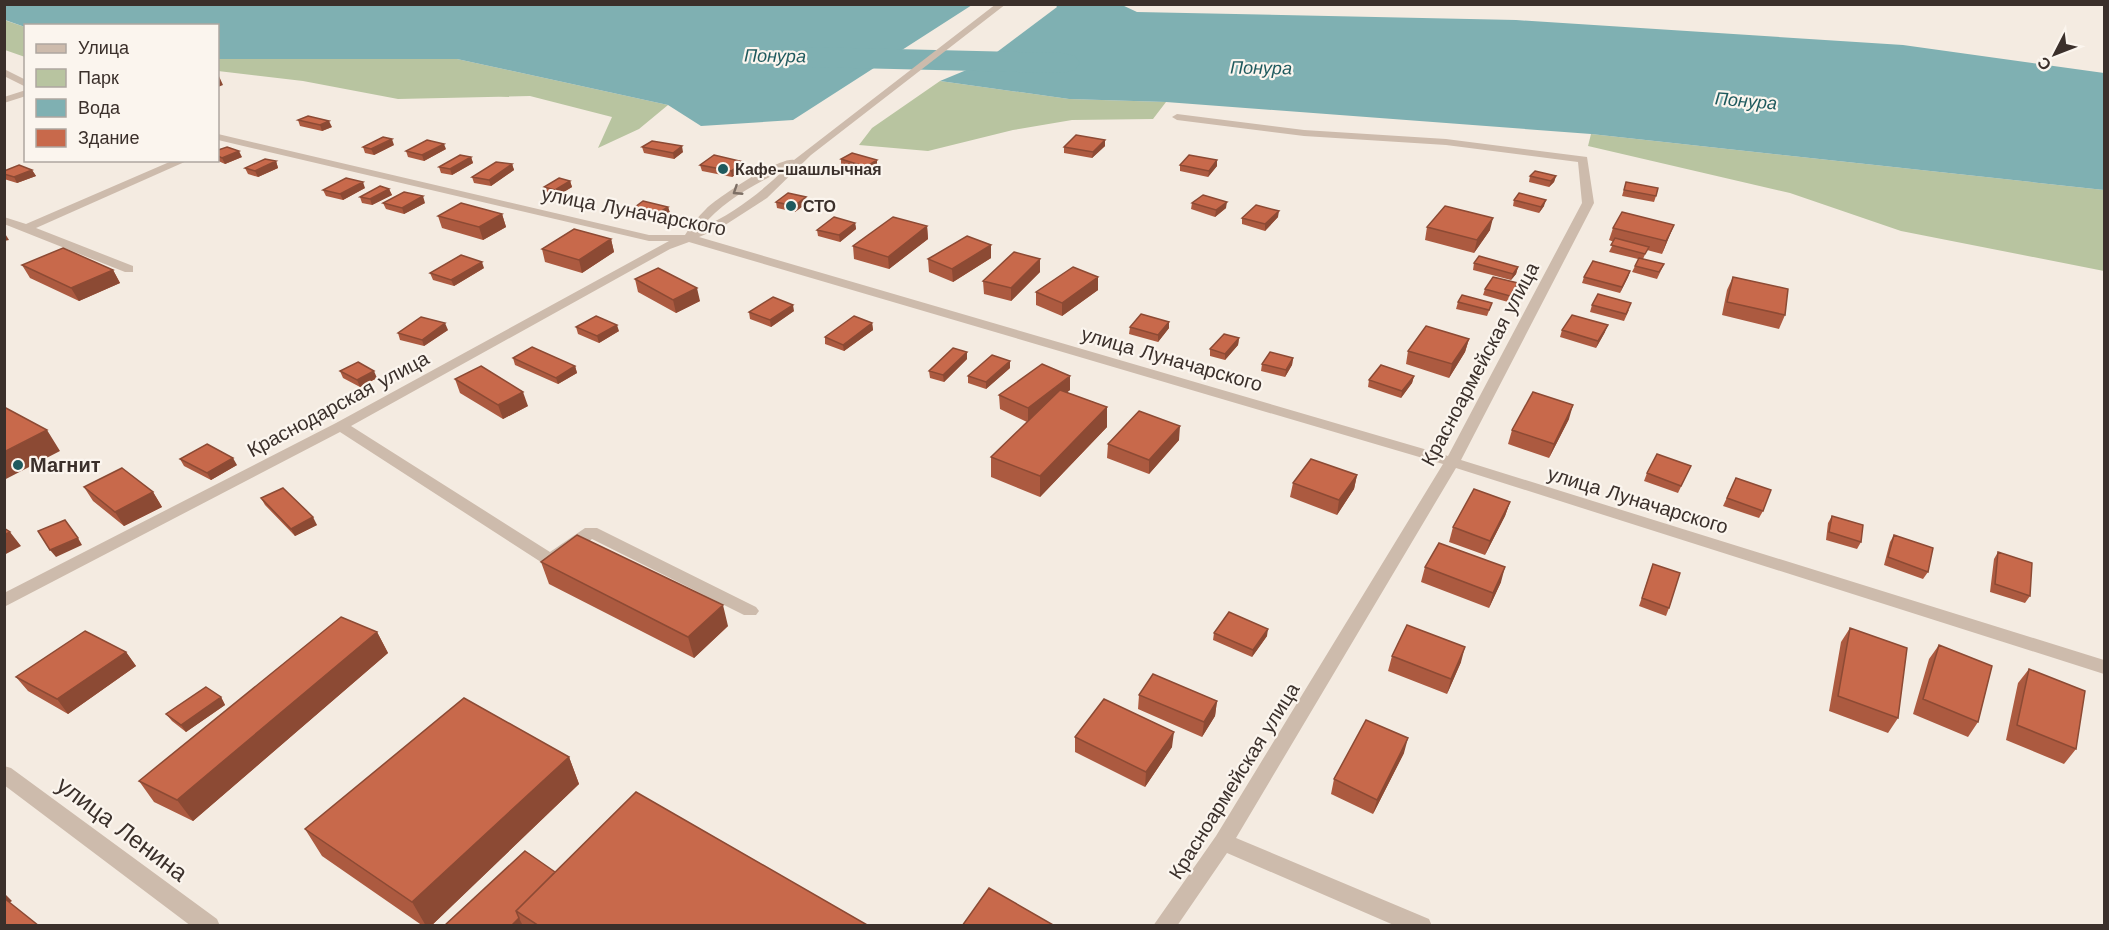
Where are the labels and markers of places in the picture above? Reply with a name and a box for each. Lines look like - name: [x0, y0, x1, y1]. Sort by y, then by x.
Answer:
- place label: Кафе-шашлычная: [735, 160, 882, 179]
- marker: Кафе-шашлычная: [716, 162, 730, 176]
- place label: СТО: [803, 197, 836, 216]
- marker: СТО: [784, 199, 798, 213]
- place label: Магнит: [30, 453, 101, 477]
- marker: Магнит: [11, 458, 25, 472]

